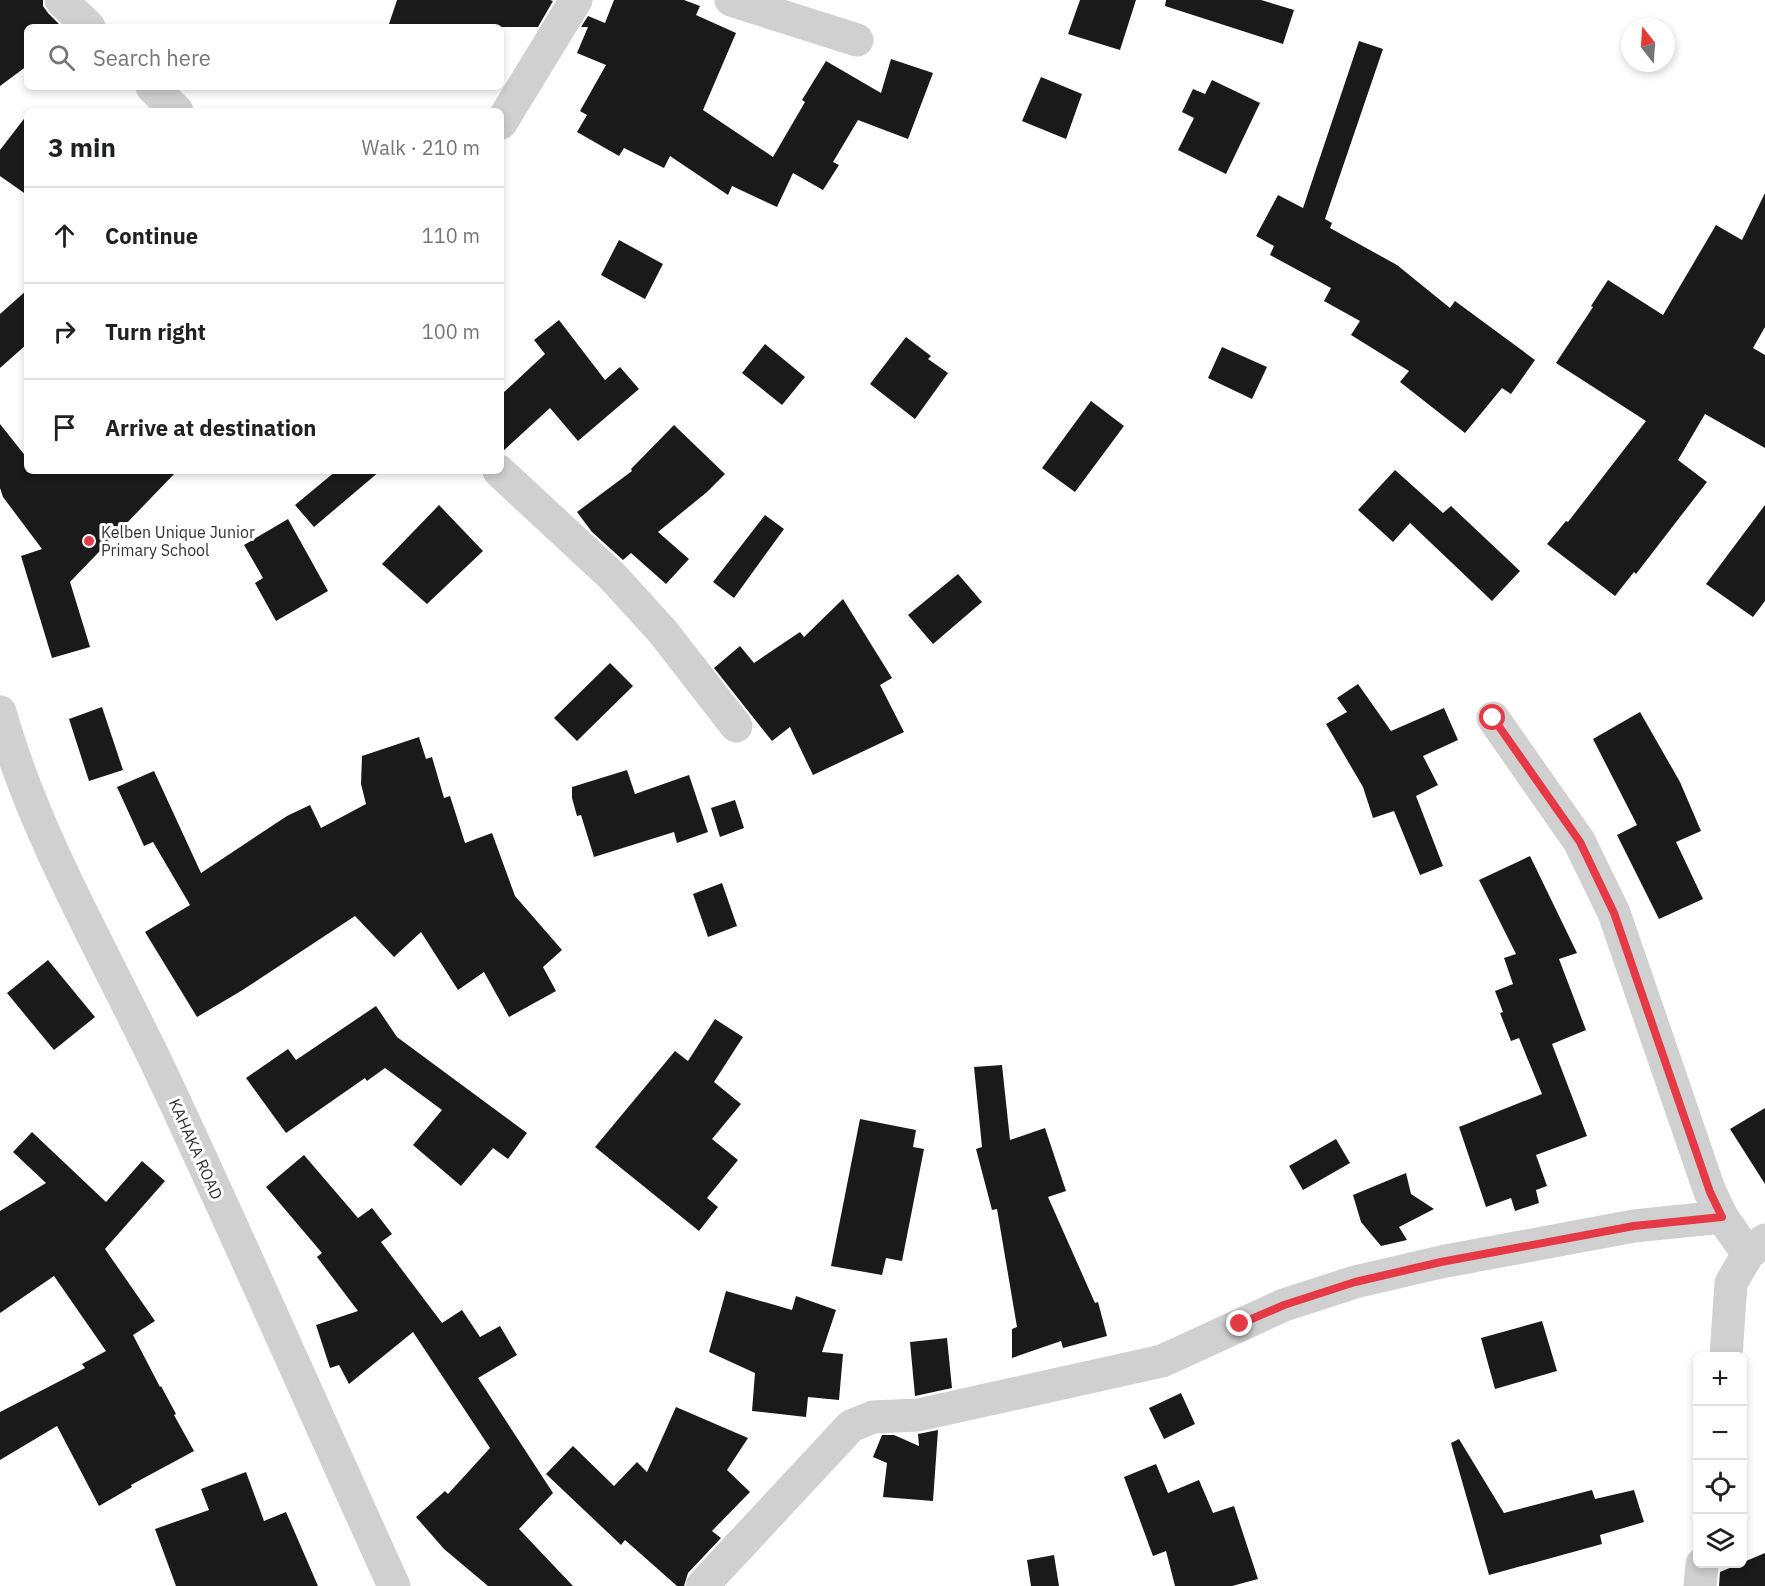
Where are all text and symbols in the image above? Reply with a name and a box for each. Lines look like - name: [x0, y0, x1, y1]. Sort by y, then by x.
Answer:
- north arrow: [1621, 18, 1675, 72]
- search box: [24, 24, 504, 90]
- icon: search: [45, 41, 78, 74]
- text: Search here: [93, 43, 211, 72]
- text: 3 min: [48, 130, 116, 164]
- text: Walk · 210 m: [362, 134, 480, 161]
- icon: ahead: [48, 219, 81, 252]
- text: Continue: [105, 221, 198, 250]
- text: 110 m: [422, 222, 480, 249]
- icon: right: [48, 315, 81, 348]
- text: Turn right: [105, 317, 206, 346]
- text: 100 m: [422, 318, 480, 345]
- icon: arrive: [48, 411, 81, 444]
- text: Arrive at destination: [105, 413, 316, 442]
- place label: Kelben Unique Junior Primary School: [101, 522, 255, 560]
- marker: Kelben Unique Junior Primary School: [82, 534, 96, 548]
- route start: [1479, 704, 1505, 730]
- street label: KAHAKA ROAD: [165, 1095, 227, 1203]
- route end: [1226, 1310, 1252, 1336]
- map controls: [1693, 1352, 1747, 1568]
- button: +: [1693, 1352, 1747, 1406]
- button: −: [1693, 1406, 1747, 1460]
- button: locate: [1693, 1460, 1747, 1514]
- button: layers: [1693, 1514, 1747, 1568]

